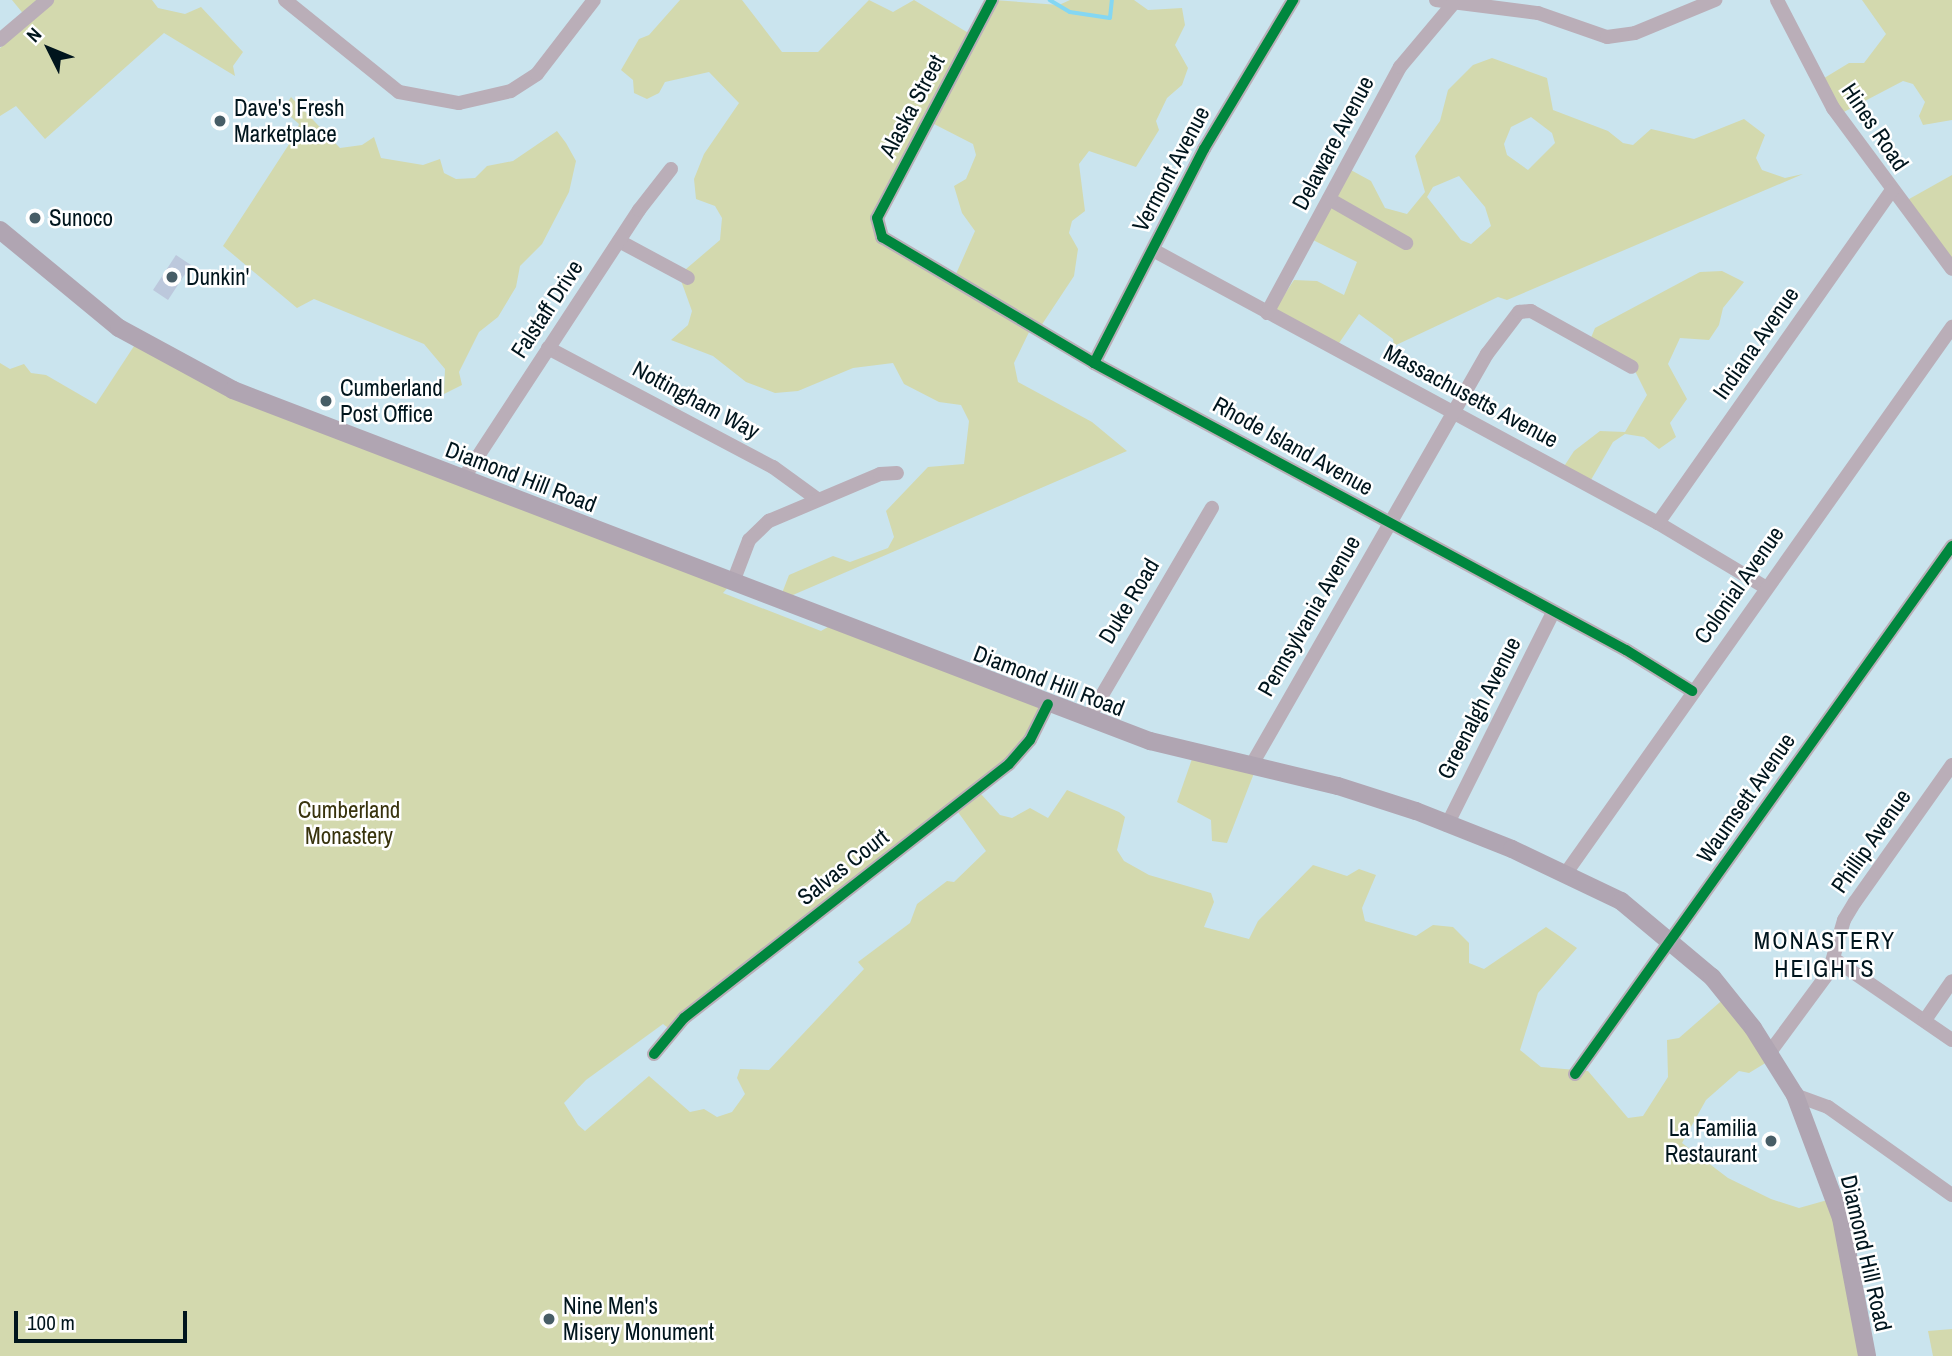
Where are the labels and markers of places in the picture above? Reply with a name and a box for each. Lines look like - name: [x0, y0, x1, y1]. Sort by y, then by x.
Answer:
- place label: Dave's Fresh Marketplace: [234, 94, 345, 148]
- marker: Dave's Fresh Marketplace: [212, 113, 228, 129]
- place label: Sunoco: [49, 204, 113, 232]
- marker: Sunoco: [27, 210, 43, 226]
- place label: Dunkin': [186, 263, 249, 291]
- marker: Dunkin': [164, 269, 180, 285]
- place label: Cumberland Post Office: [340, 374, 443, 428]
- marker: Cumberland Post Office: [318, 393, 334, 409]
- place label: La Familia Restaurant: [1665, 1114, 1757, 1168]
- marker: La Familia Restaurant: [1763, 1133, 1779, 1149]
- place label: Nine Men's Misery Monument: [563, 1292, 714, 1346]
- marker: Nine Men's Misery Monument: [541, 1311, 557, 1327]

